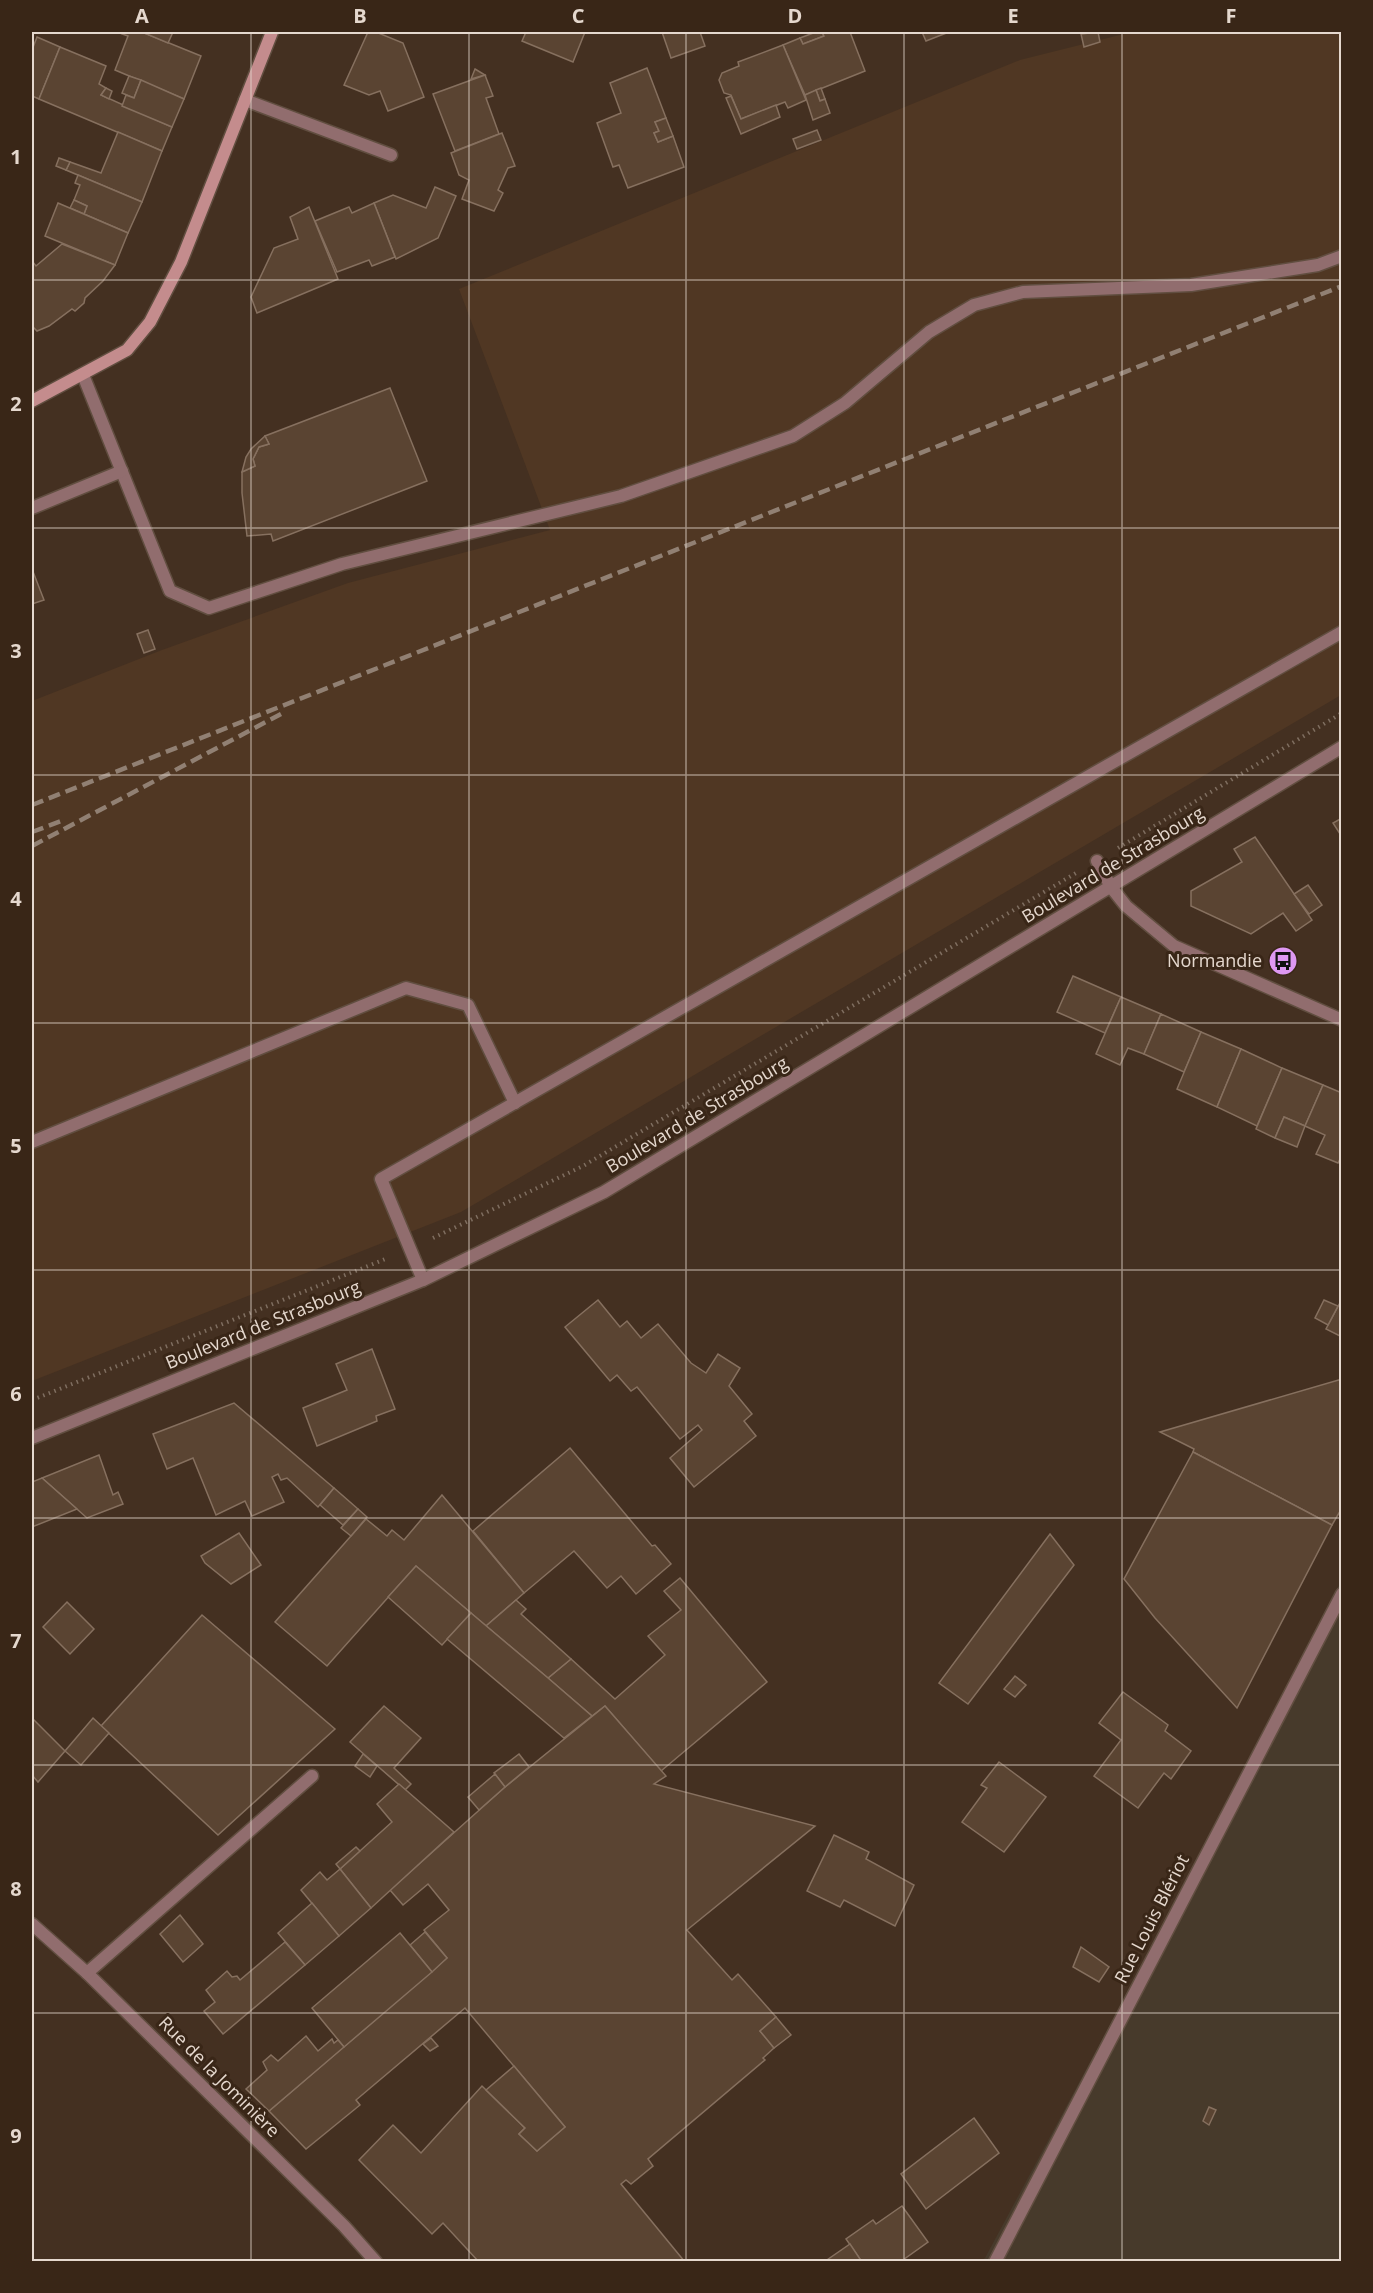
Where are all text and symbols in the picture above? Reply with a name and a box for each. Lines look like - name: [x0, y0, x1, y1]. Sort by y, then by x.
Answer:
- text: A: [135, 2, 149, 29]
- text: B: [353, 2, 367, 29]
- text: C: [572, 2, 585, 29]
- text: D: [788, 2, 802, 29]
- text: E: [1007, 2, 1019, 29]
- text: F: [1226, 2, 1236, 29]
- text: 1: [10, 143, 22, 170]
- text: 2: [10, 390, 22, 417]
- text: 3: [10, 637, 22, 664]
- street label: Boulevard de Strasbourg: [1017, 800, 1208, 928]
- text: 4: [10, 885, 22, 912]
- bus stop icon: Normandie: [1267, 945, 1299, 977]
- place label: Normandie: [1167, 948, 1262, 972]
- street label: Boulevard de Strasbourg: [601, 1050, 792, 1178]
- text: 5: [10, 1132, 22, 1159]
- street label: Boulevard de Strasbourg: [162, 1274, 364, 1374]
- text: 6: [10, 1380, 22, 1407]
- text: 7: [10, 1627, 22, 1654]
- street label: Rue Louis Blériot: [1108, 1850, 1194, 1987]
- text: 8: [10, 1875, 22, 1902]
- street label: Rue de la Jominière: [154, 2011, 285, 2142]
- text: 9: [10, 2122, 22, 2149]

